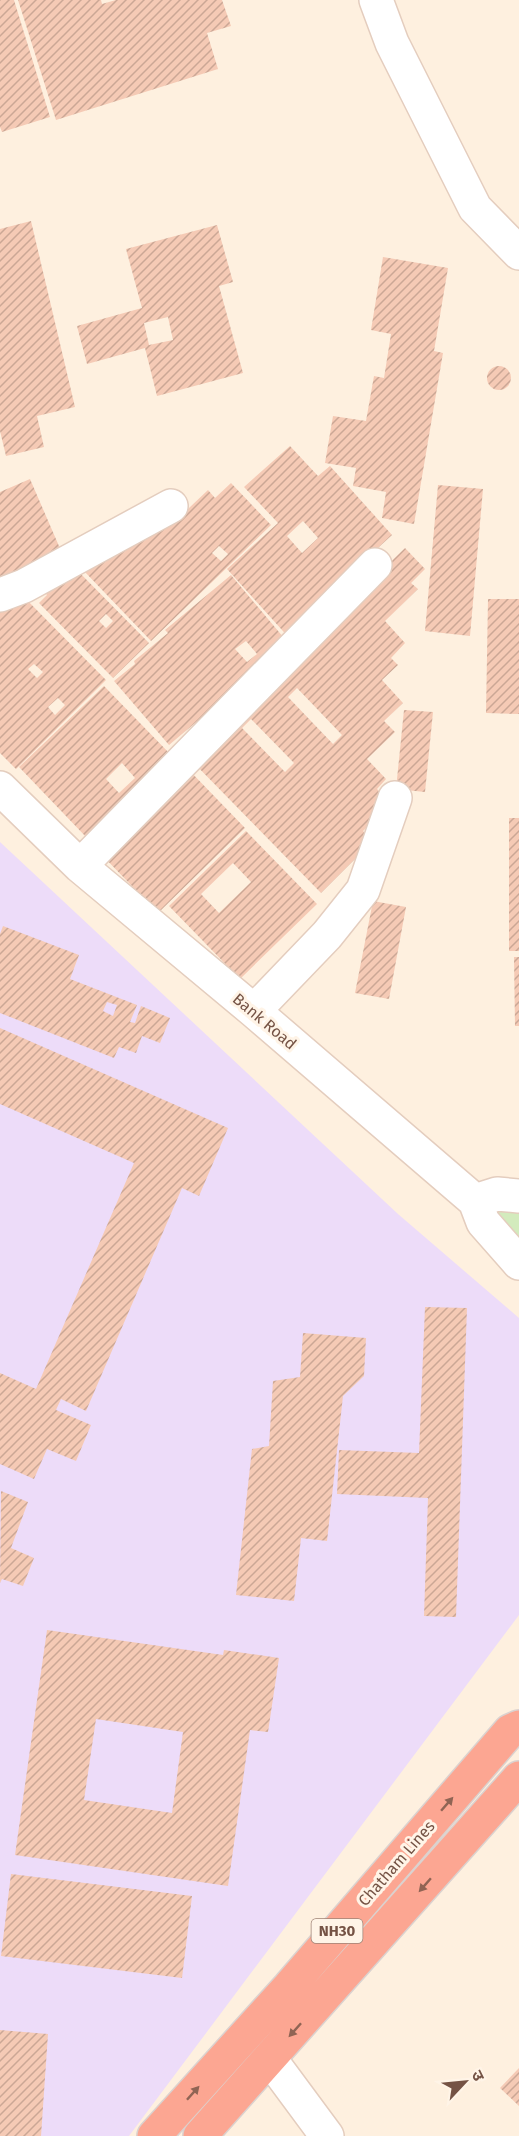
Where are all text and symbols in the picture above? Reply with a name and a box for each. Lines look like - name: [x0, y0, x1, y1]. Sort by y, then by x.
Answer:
- street label: Bank Road: [229, 989, 300, 1053]
- one-way arrow: [440, 1797, 453, 1812]
- street label: Chatham Lines: [354, 1817, 439, 1910]
- one-way arrow: [419, 1877, 432, 1892]
- road number: NH30: [312, 1919, 362, 1943]
- one-way arrow: [288, 2023, 302, 2038]
- north arrow: [435, 2052, 495, 2112]
- text: उ: [467, 2067, 489, 2085]
- one-way arrow: [186, 2085, 200, 2100]

